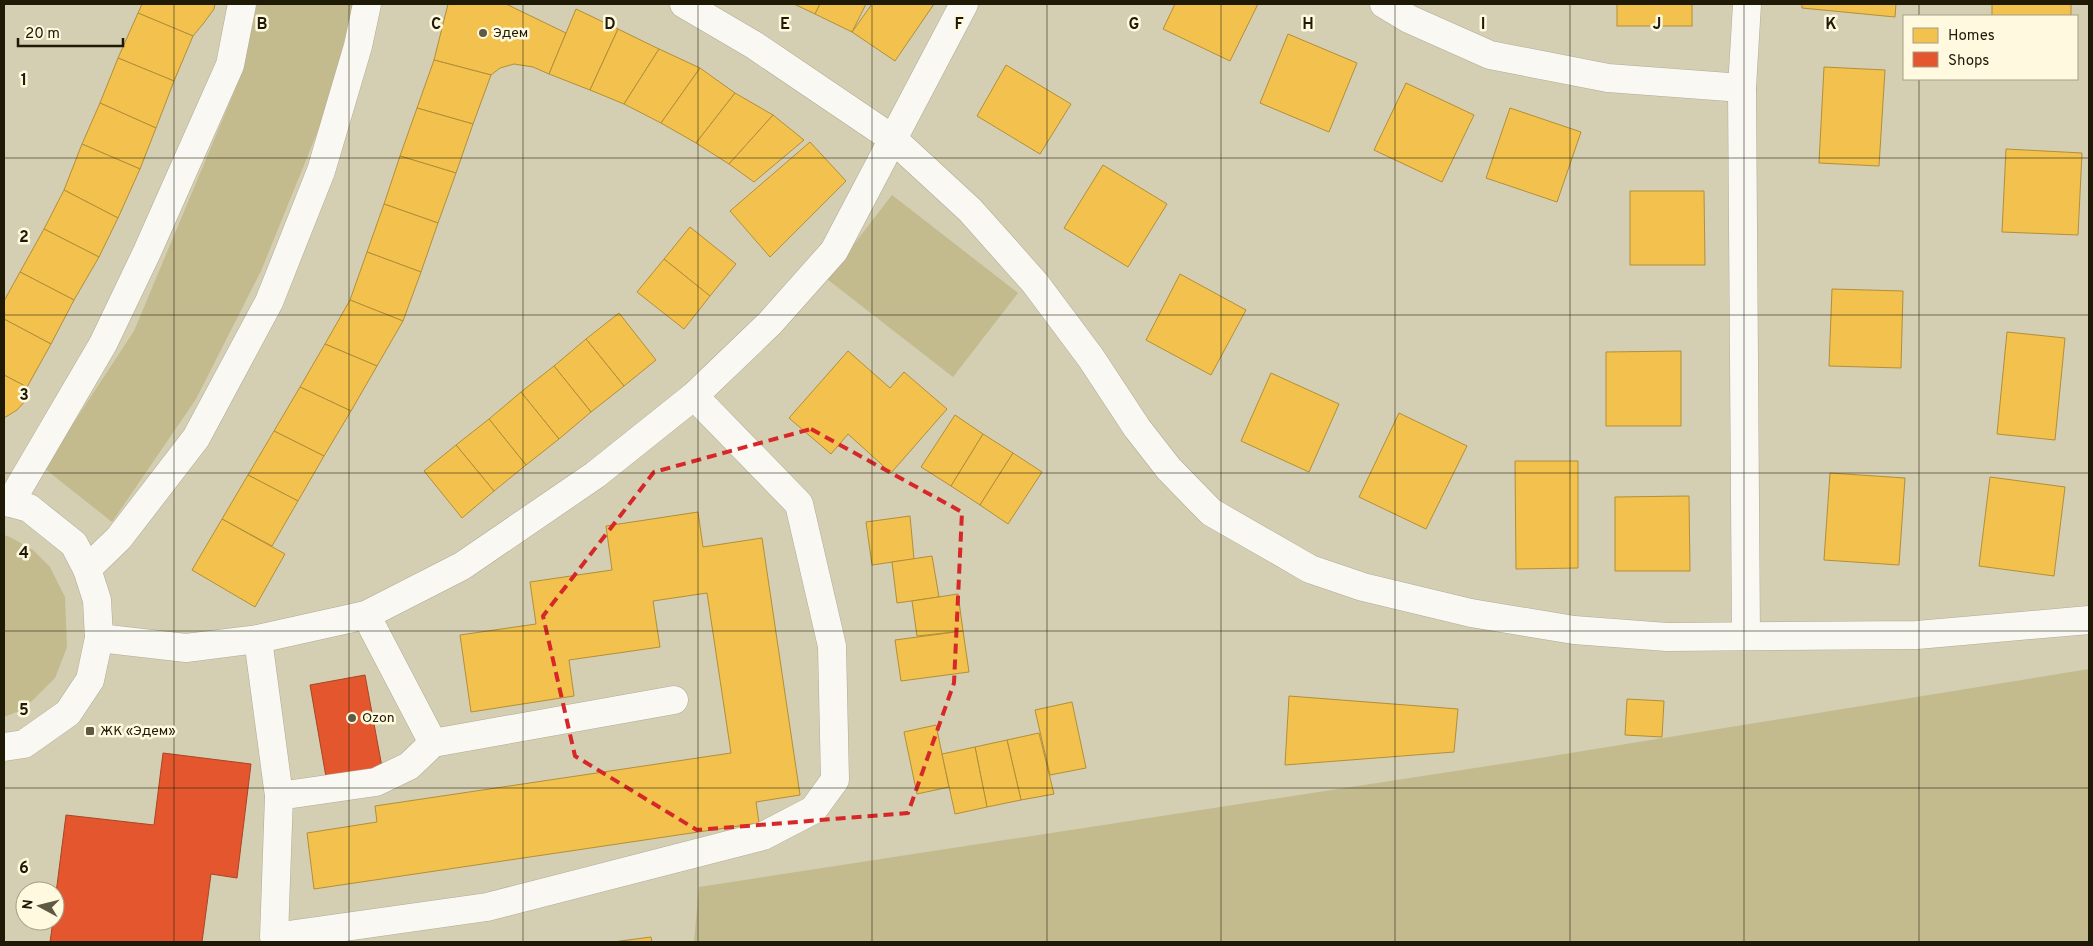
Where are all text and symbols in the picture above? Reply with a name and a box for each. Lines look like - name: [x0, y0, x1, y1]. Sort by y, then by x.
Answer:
- scale bar: [18, 15, 122, 47]
- text: B: [256, 15, 268, 35]
- text: C: [431, 15, 441, 35]
- text: D: [604, 15, 616, 35]
- text: E: [780, 15, 790, 35]
- text: F: [954, 15, 964, 35]
- text: G: [1129, 15, 1139, 35]
- text: H: [1302, 15, 1314, 35]
- text: I: [1481, 15, 1485, 35]
- text: J: [1653, 15, 1661, 35]
- text: K: [1825, 15, 1837, 35]
- legend: [1903, 15, 2078, 80]
- text: 20 m: [25, 25, 60, 44]
- place label: Эдем: [493, 25, 528, 42]
- marker: Эдем: [477, 27, 489, 39]
- text: Homes: [1948, 27, 1995, 46]
- text: Shops: [1948, 52, 1989, 71]
- text: 1: [21, 71, 27, 91]
- text: 2: [19, 228, 29, 248]
- text: 3: [19, 386, 29, 406]
- text: 4: [19, 544, 29, 564]
- text: 5: [19, 701, 29, 721]
- place label: Ozon: [362, 710, 395, 727]
- marker: Ozon: [346, 712, 358, 724]
- place label: ЖК «Эдем»: [100, 723, 176, 740]
- marker: ЖК «Эдем»: [84, 725, 96, 737]
- text: 6: [19, 859, 29, 879]
- north arrow: [15, 881, 65, 931]
- text: N: [20, 899, 38, 911]

